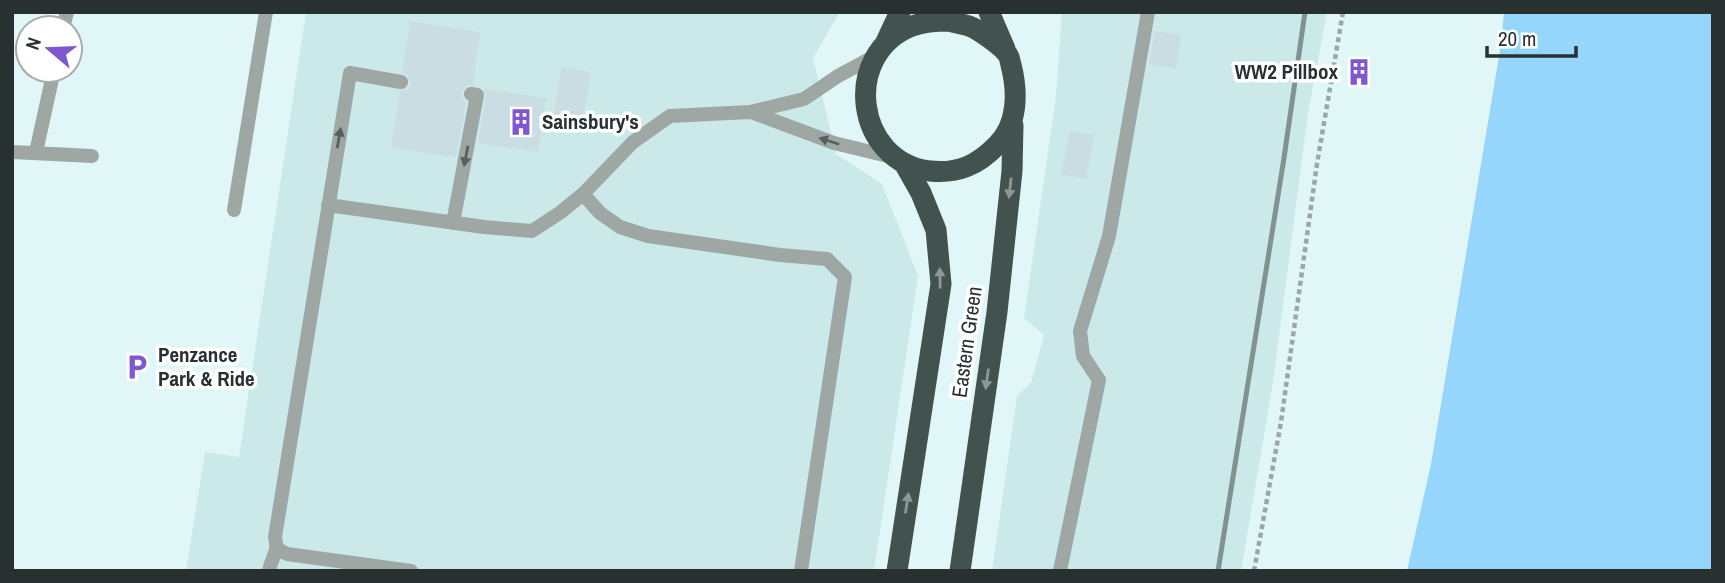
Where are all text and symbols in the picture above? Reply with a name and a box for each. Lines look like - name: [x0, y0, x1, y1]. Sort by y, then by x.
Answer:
- north arrow: [14, 14, 84, 84]
- scale bar: [1487, 14, 1576, 58]
- text: 20 m: [1498, 24, 1536, 53]
- text: N: [19, 34, 47, 53]
- place label: WW2 Pillbox: [1235, 57, 1338, 86]
- building icon: WW2 Pillbox: [1344, 57, 1374, 87]
- building icon: Sainsbury's: [506, 107, 536, 137]
- place label: Sainsbury's: [542, 107, 639, 136]
- one-way arrow: [334, 127, 345, 149]
- one-way arrow: [819, 135, 840, 146]
- one-way arrow: [460, 145, 471, 167]
- one-way arrow: [1004, 177, 1015, 199]
- one-way arrow: [934, 267, 945, 289]
- street label: Eastern Green: [944, 284, 989, 399]
- place label: Penzance Park & Ride: [158, 340, 255, 393]
- parking icon: Penzance Park & Ride: [122, 352, 152, 382]
- one-way arrow: [982, 368, 993, 390]
- one-way arrow: [902, 492, 913, 514]

